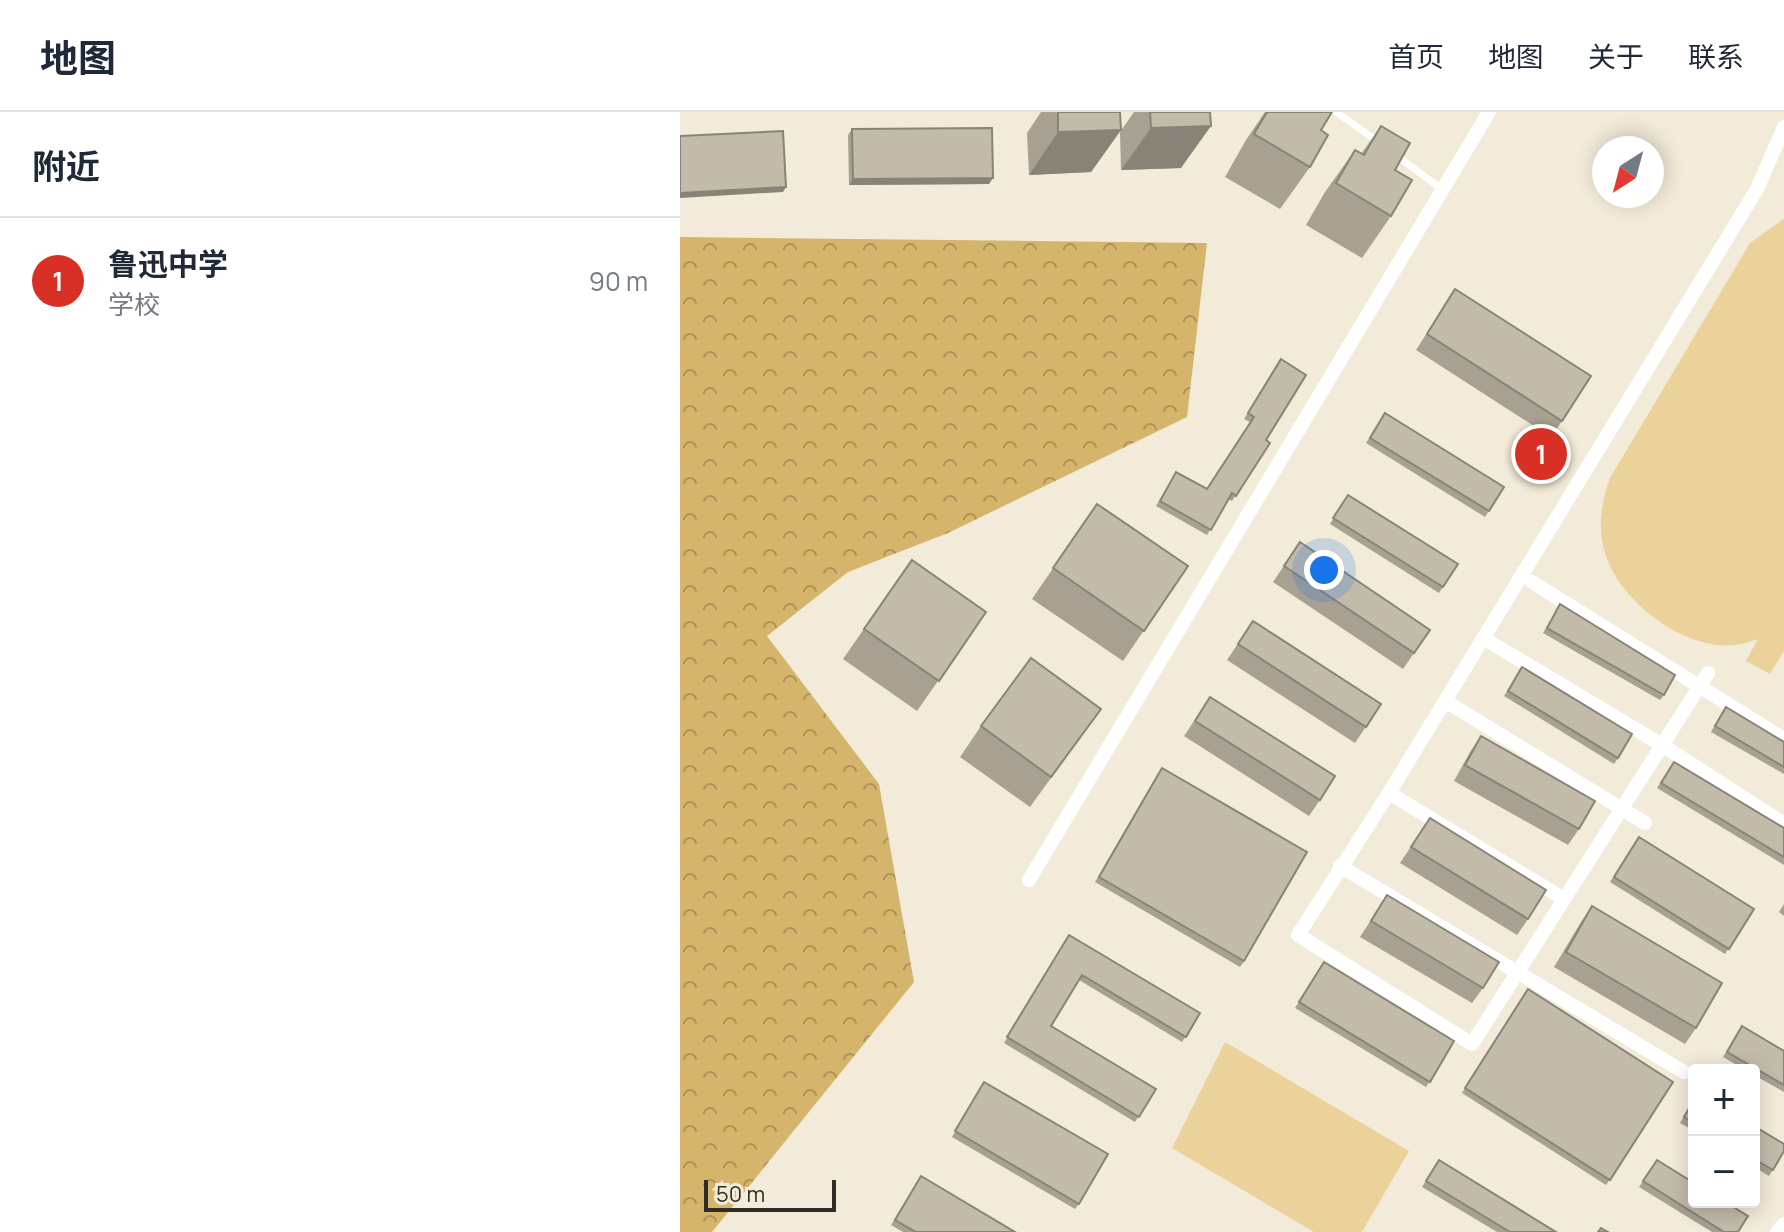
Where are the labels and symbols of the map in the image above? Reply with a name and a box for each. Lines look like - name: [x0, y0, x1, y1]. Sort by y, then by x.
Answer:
- north arrow: [1592, 136, 1664, 208]
- pin: 1: [1515, 424, 1567, 484]
- your location: [1304, 550, 1344, 590]
- scale bar: [704, 1176, 836, 1212]

